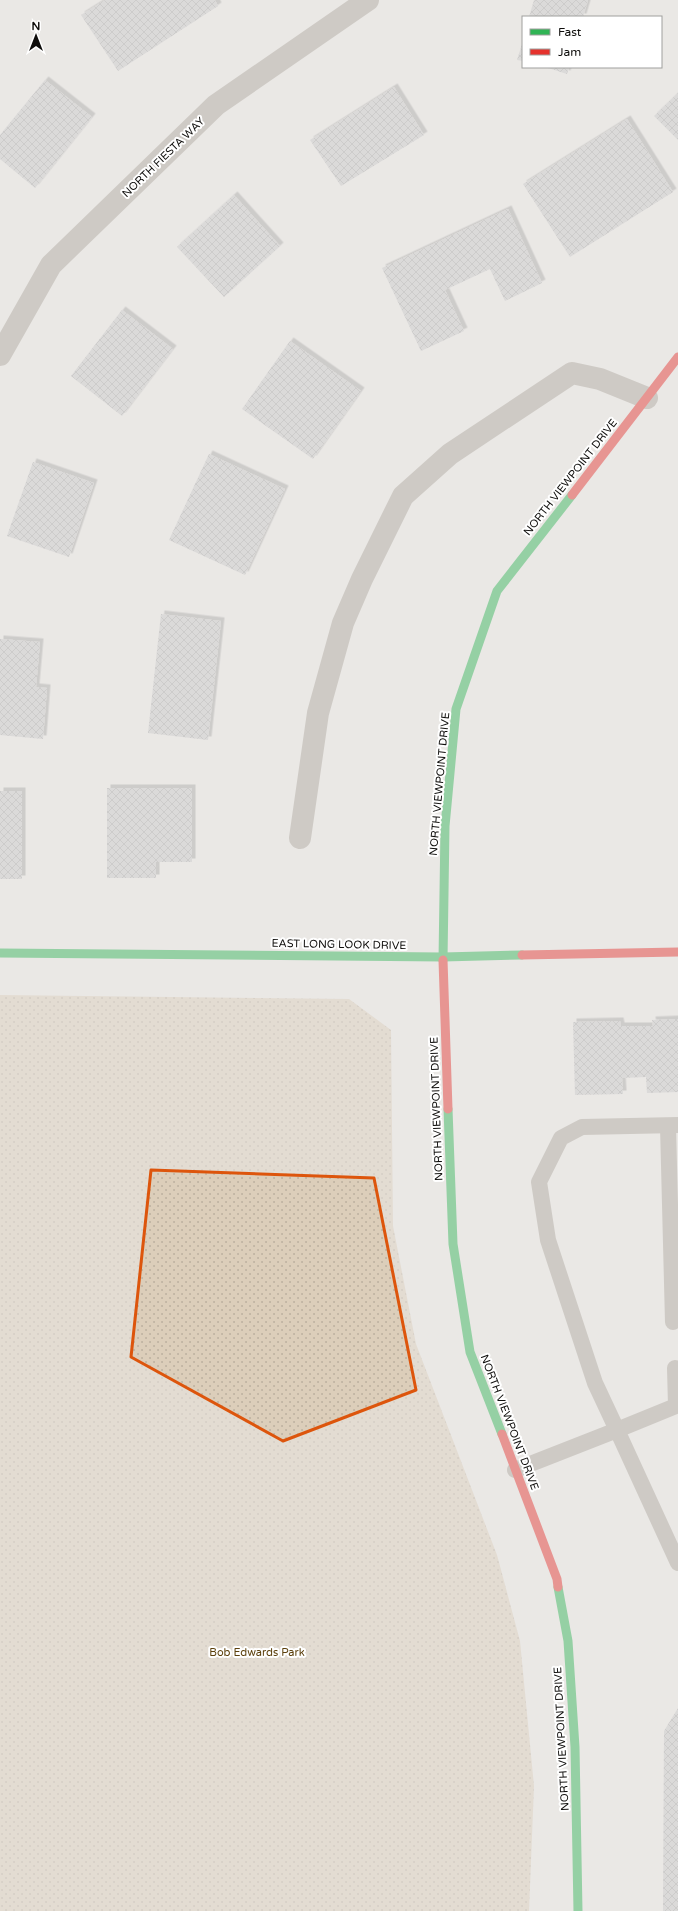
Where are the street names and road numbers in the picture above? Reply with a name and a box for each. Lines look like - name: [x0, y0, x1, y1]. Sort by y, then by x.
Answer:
- street label: NORTH FIESTA WAY: [119, 115, 207, 200]
- street label: NORTH VIEWPOINT DRIVE: [521, 417, 620, 538]
- street label: NORTH VIEWPOINT DRIVE: [427, 712, 452, 856]
- street label: EAST LONG LOOK DRIVE: [272, 937, 406, 952]
- street label: NORTH VIEWPOINT DRIVE: [427, 1037, 446, 1181]
- street label: NORTH VIEWPOINT DRIVE: [478, 1353, 541, 1492]
- street label: NORTH VIEWPOINT DRIVE: [551, 1667, 572, 1811]

